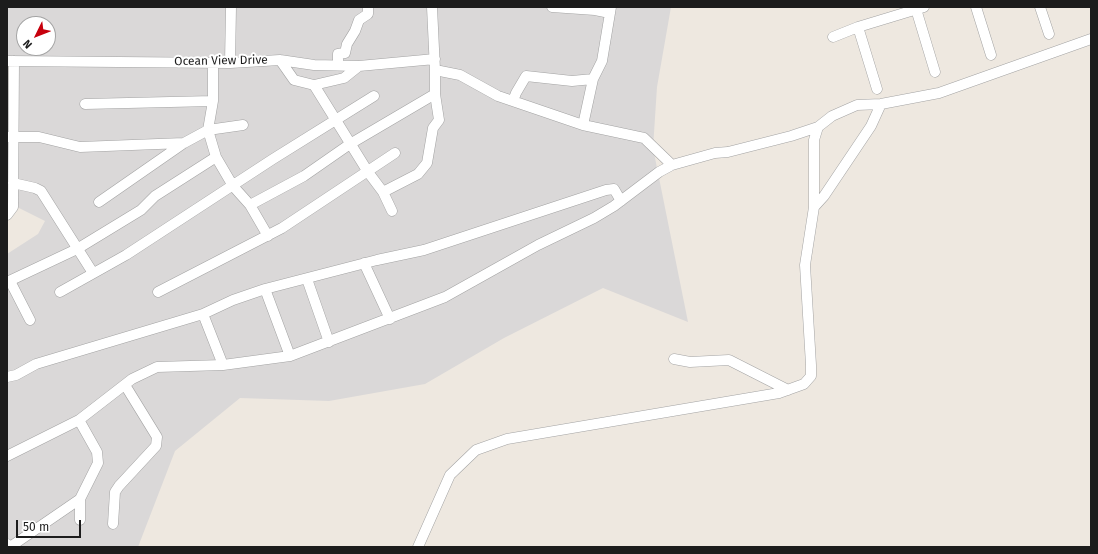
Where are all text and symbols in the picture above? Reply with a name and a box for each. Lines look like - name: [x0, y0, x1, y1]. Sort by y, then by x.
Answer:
- north arrow: [16, 16, 56, 56]
- text: N: [20, 37, 35, 51]
- street label: Ocean View Drive: [174, 53, 268, 69]
- scale bar: [18, 512, 83, 538]
- text: 50 m: [23, 520, 49, 534]

